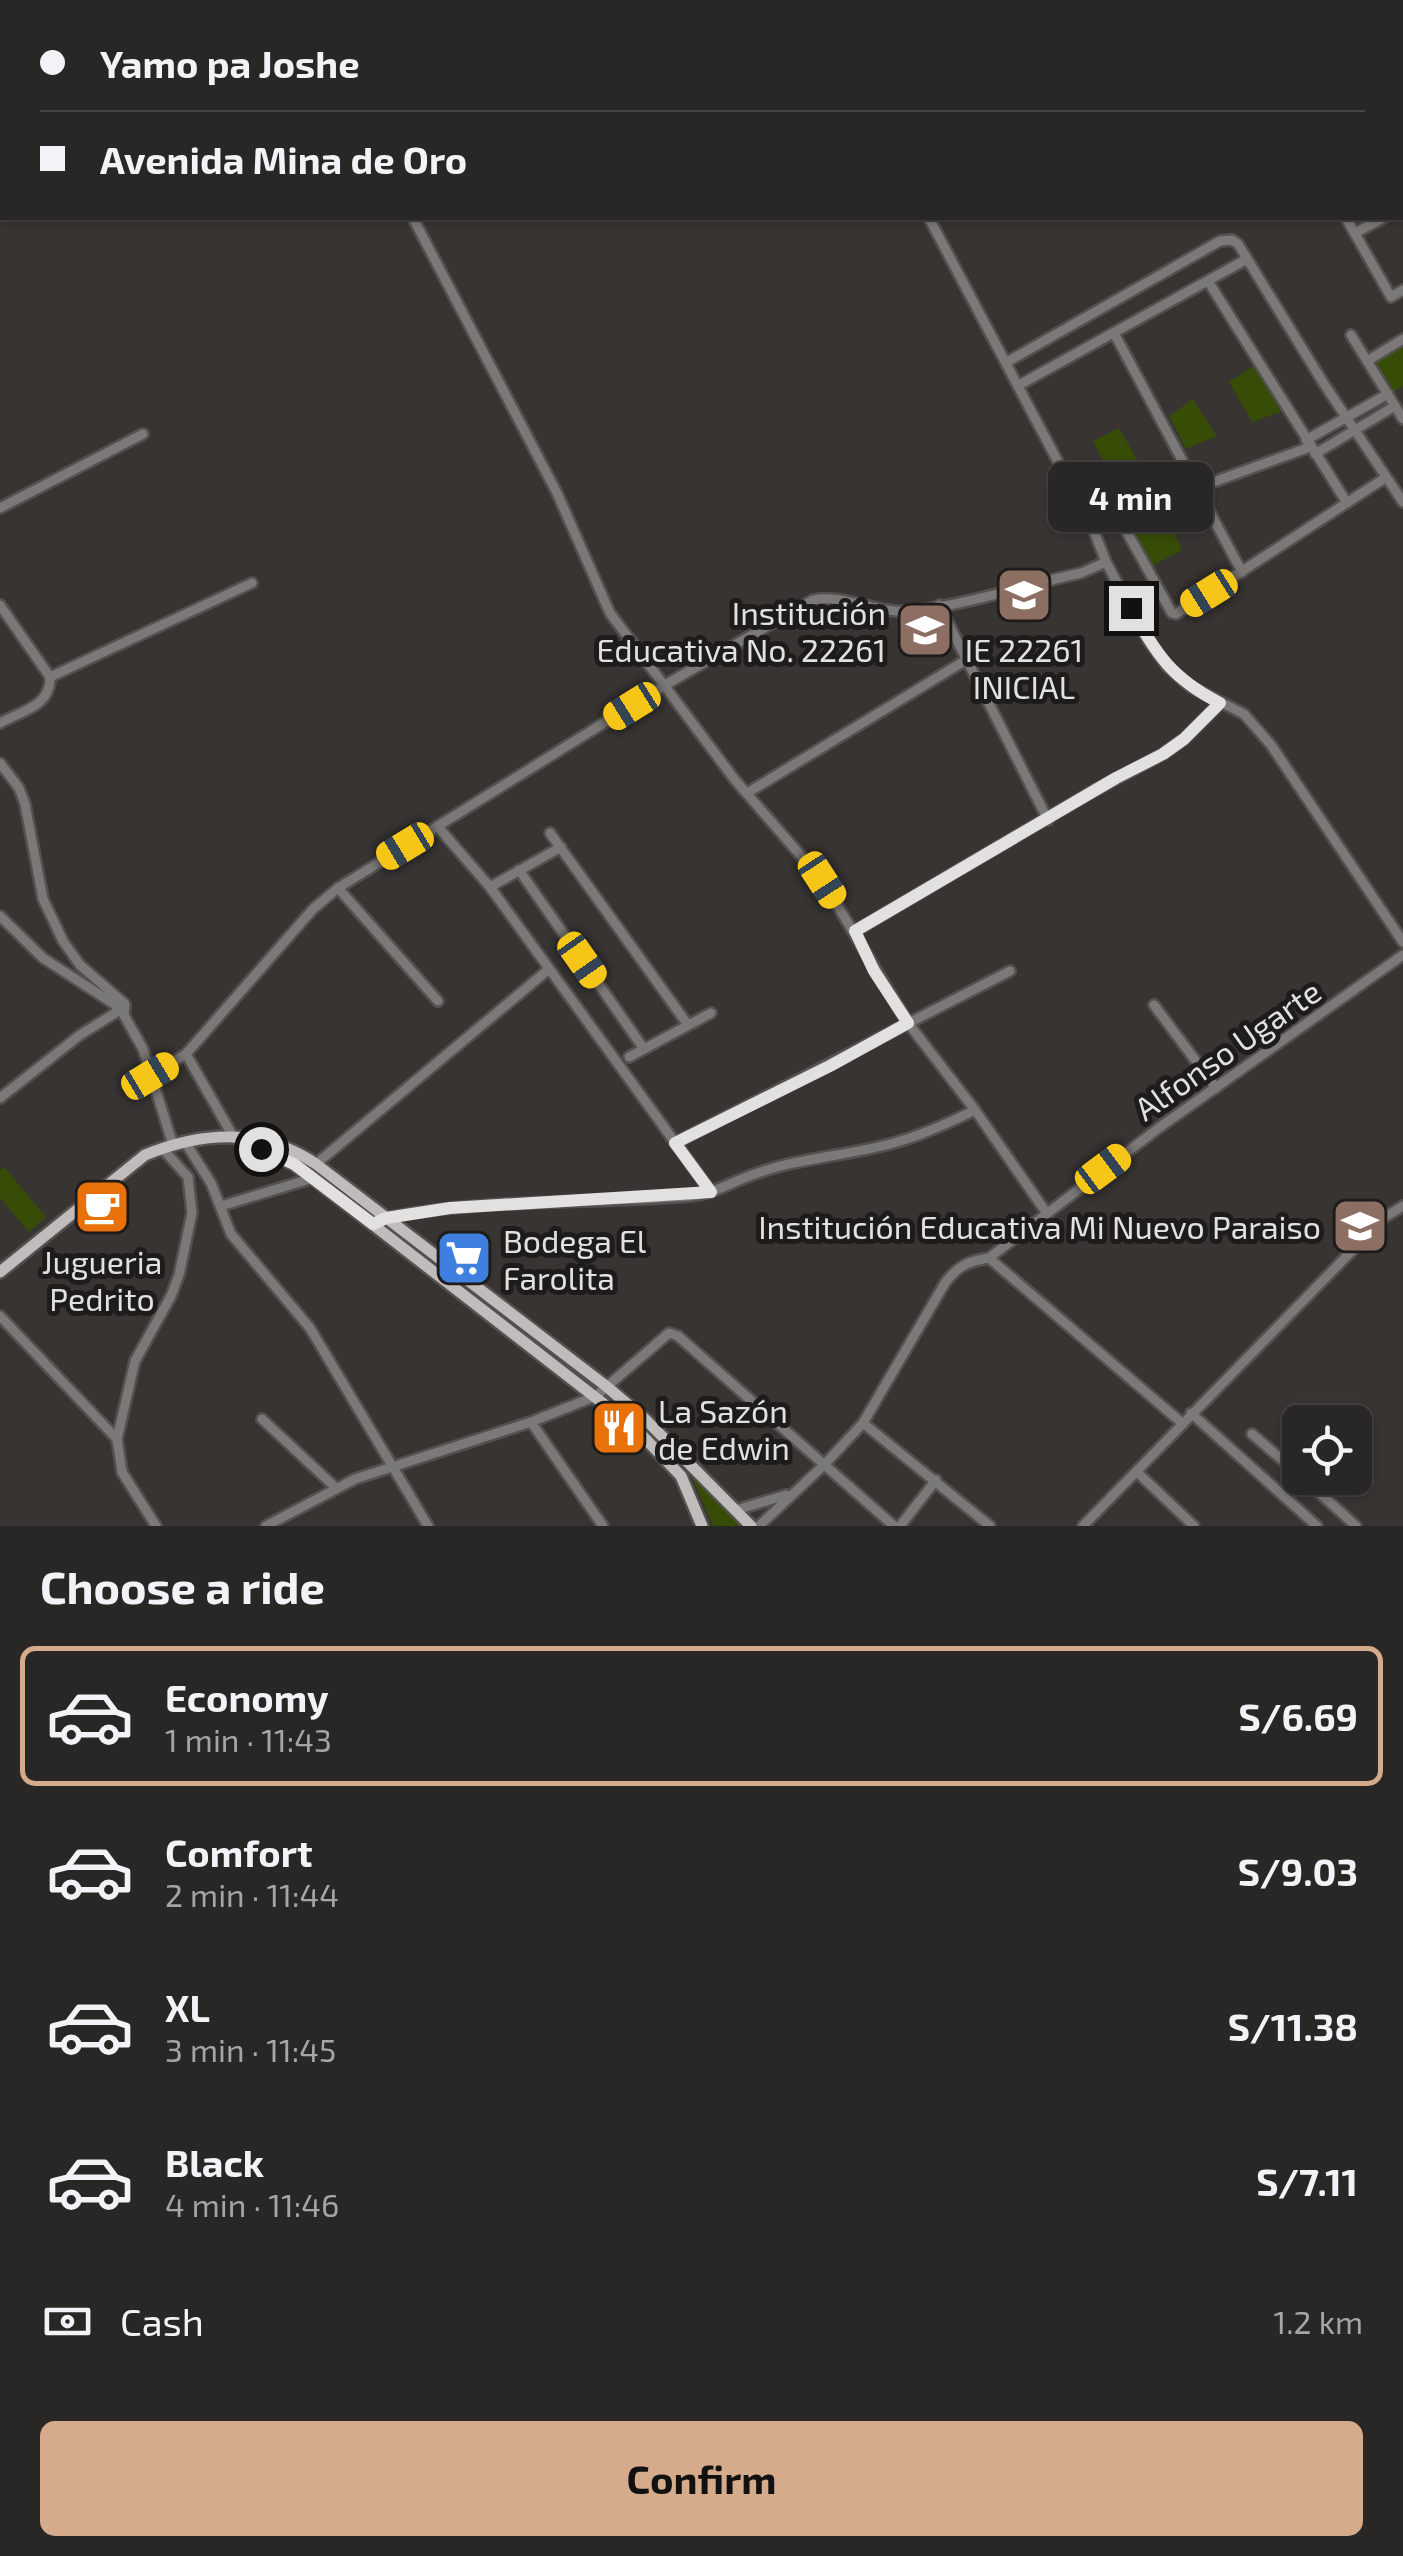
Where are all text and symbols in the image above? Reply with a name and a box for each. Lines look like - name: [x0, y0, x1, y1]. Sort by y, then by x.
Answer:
- text: Yamo pa Joshe: [100, 40, 360, 86]
- text: Avenida Mina de Oro: [100, 136, 467, 182]
- callout: 4 min: [1048, 463, 1214, 533]
- text: 4 min: [1089, 478, 1172, 516]
- car: [1176, 564, 1242, 622]
- school or university icon: IE 22261 INICIAL: [994, 565, 1054, 625]
- route end: [1109, 586, 1154, 631]
- place label: Institución Educativa No. 22261: [596, 593, 886, 668]
- school or university icon: Institución Educativa No. 22261: [895, 600, 955, 660]
- place label: IE 22261 INICIAL: [965, 630, 1083, 705]
- car: [599, 677, 665, 735]
- car: [372, 818, 438, 874]
- car: [793, 847, 851, 913]
- car: [553, 927, 611, 993]
- street label: Alfonso Ugarte: [1127, 971, 1327, 1127]
- car: [117, 1048, 183, 1104]
- route start: [239, 1127, 284, 1172]
- car: [1070, 1139, 1136, 1199]
- cafe icon: Jugueria Pedrito: [72, 1177, 132, 1237]
- school or university icon: Institución Educativa Mi Nuevo Paraiso: [1330, 1196, 1390, 1256]
- place label: Institución Educativa Mi Nuevo Paraiso: [758, 1207, 1321, 1245]
- place label: Bodega El Farolita: [503, 1221, 647, 1296]
- supermarket icon: Bodega El Farolita: [434, 1228, 494, 1288]
- place label: Jugueria Pedrito: [42, 1242, 162, 1317]
- place label: La Sazón de Edwin: [658, 1391, 790, 1466]
- restaurant icon: La Sazón de Edwin: [589, 1398, 649, 1458]
- map controls: [1282, 1405, 1372, 1495]
- button: locate: [1282, 1405, 1372, 1495]
- text: Choose a ride: [40, 1559, 325, 1613]
- icon: car: [45, 1671, 135, 1761]
- text: Economy: [165, 1674, 329, 1720]
- text: S/6.69: [1239, 1693, 1358, 1739]
- text: 1 min · 11:43: [165, 1720, 332, 1758]
- icon: car: [45, 1826, 135, 1916]
- text: Comfort: [165, 1829, 313, 1875]
- text: S/9.03: [1238, 1848, 1358, 1894]
- text: 2 min · 11:44: [165, 1875, 339, 1913]
- icon: car: [45, 1981, 135, 2071]
- text: XL: [165, 1984, 210, 2030]
- text: S/11.38: [1228, 2003, 1358, 2049]
- text: 3 min · 11:45: [165, 2030, 336, 2068]
- icon: car: [45, 2136, 135, 2226]
- text: Black: [165, 2139, 264, 2185]
- text: S/7.11: [1256, 2158, 1358, 2204]
- text: 4 min · 11:46: [165, 2185, 339, 2223]
- icon: cash: [40, 2294, 95, 2349]
- text: Cash: [120, 2298, 204, 2344]
- text: 1.2 km: [1273, 2302, 1363, 2340]
- button: Confirm: [40, 2421, 1363, 2536]

